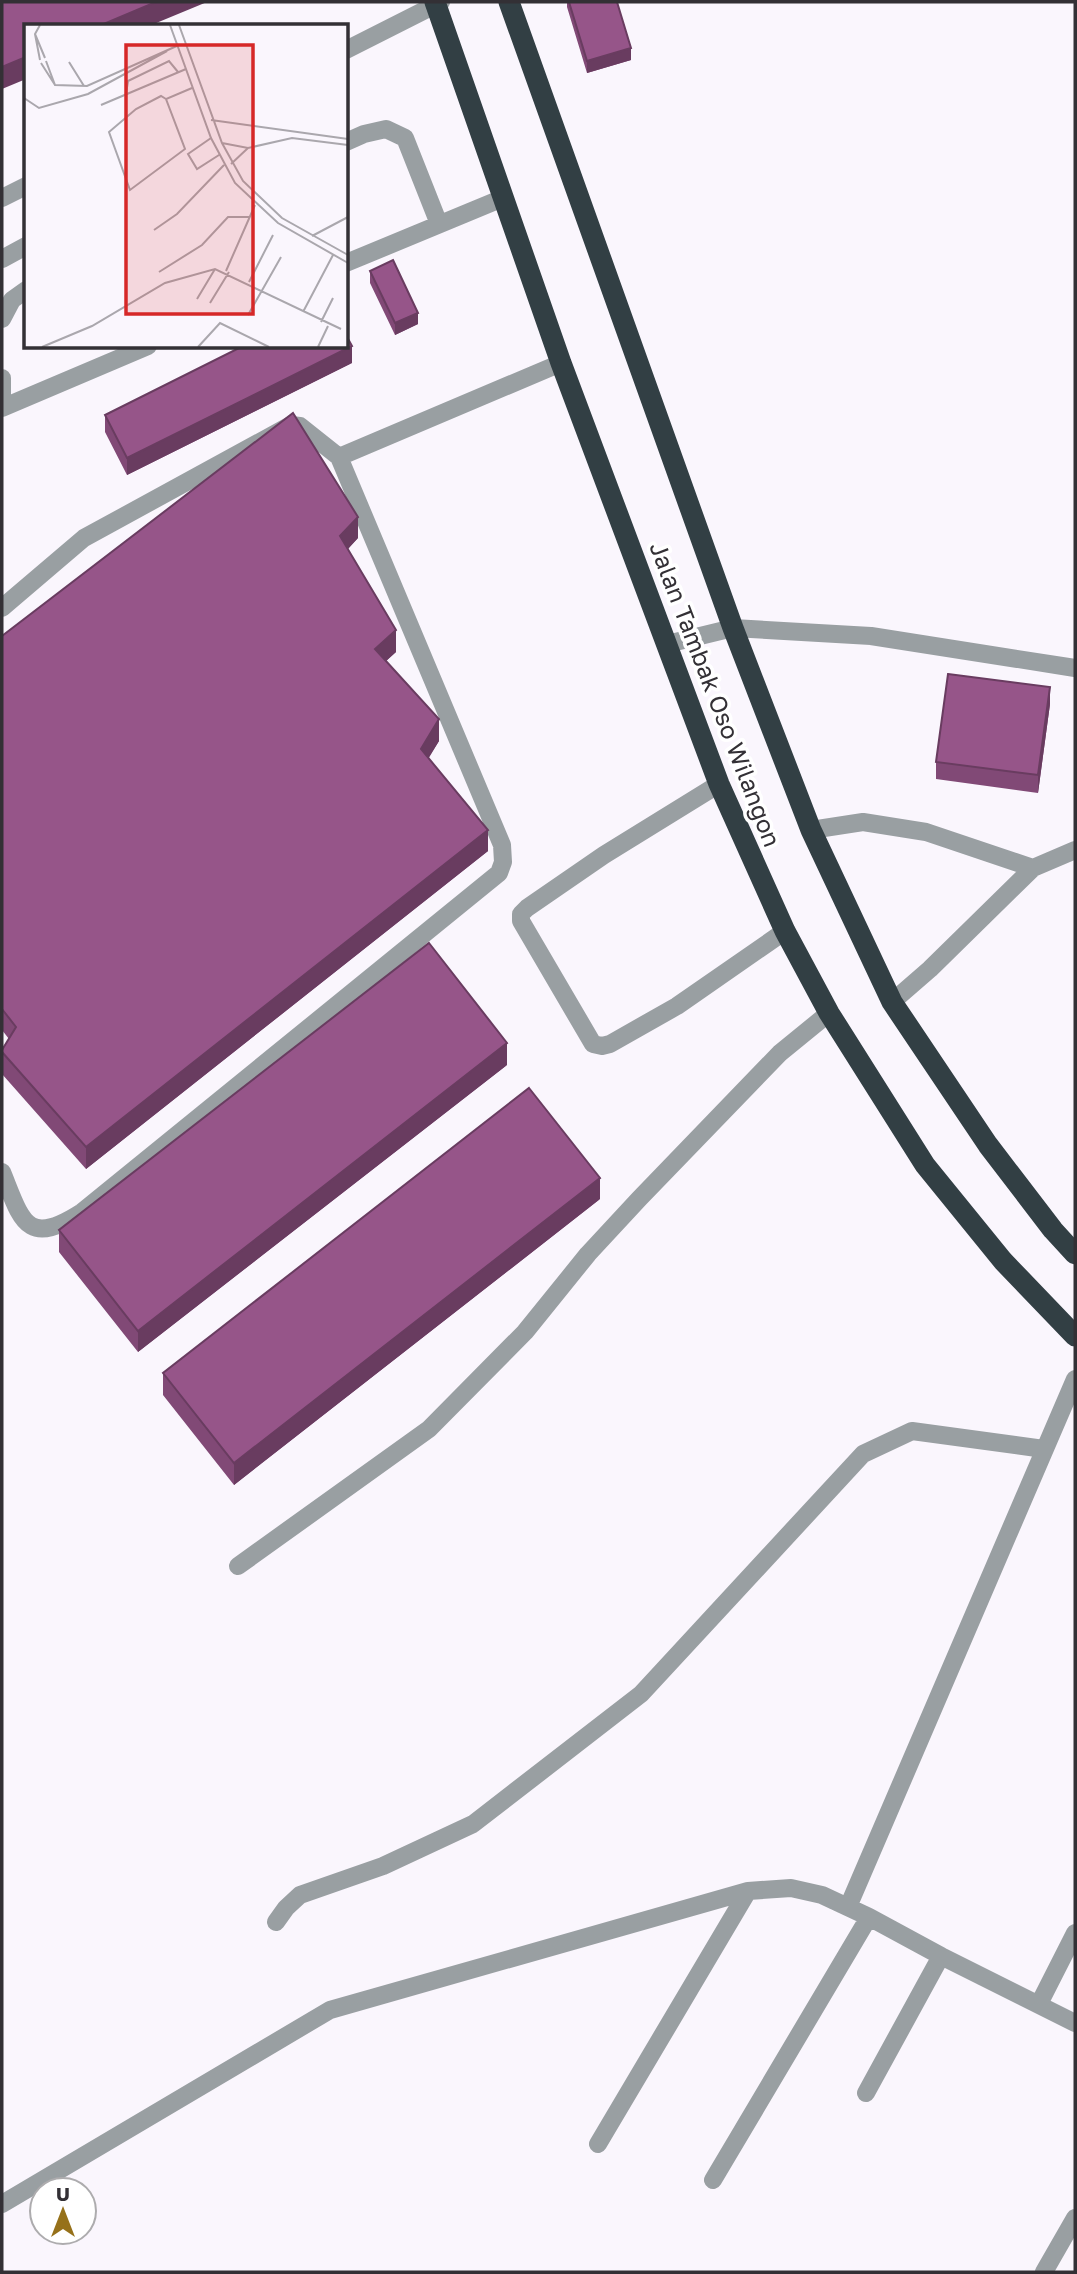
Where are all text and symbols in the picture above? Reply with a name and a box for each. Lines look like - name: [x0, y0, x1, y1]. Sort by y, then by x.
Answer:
- inset map: [24, 24, 348, 348]
- street label: Jalan Tambak Oso Wilangon: [644, 537, 788, 851]
- north arrow: [28, 2176, 98, 2246]
- text: U: [56, 2182, 70, 2205]

